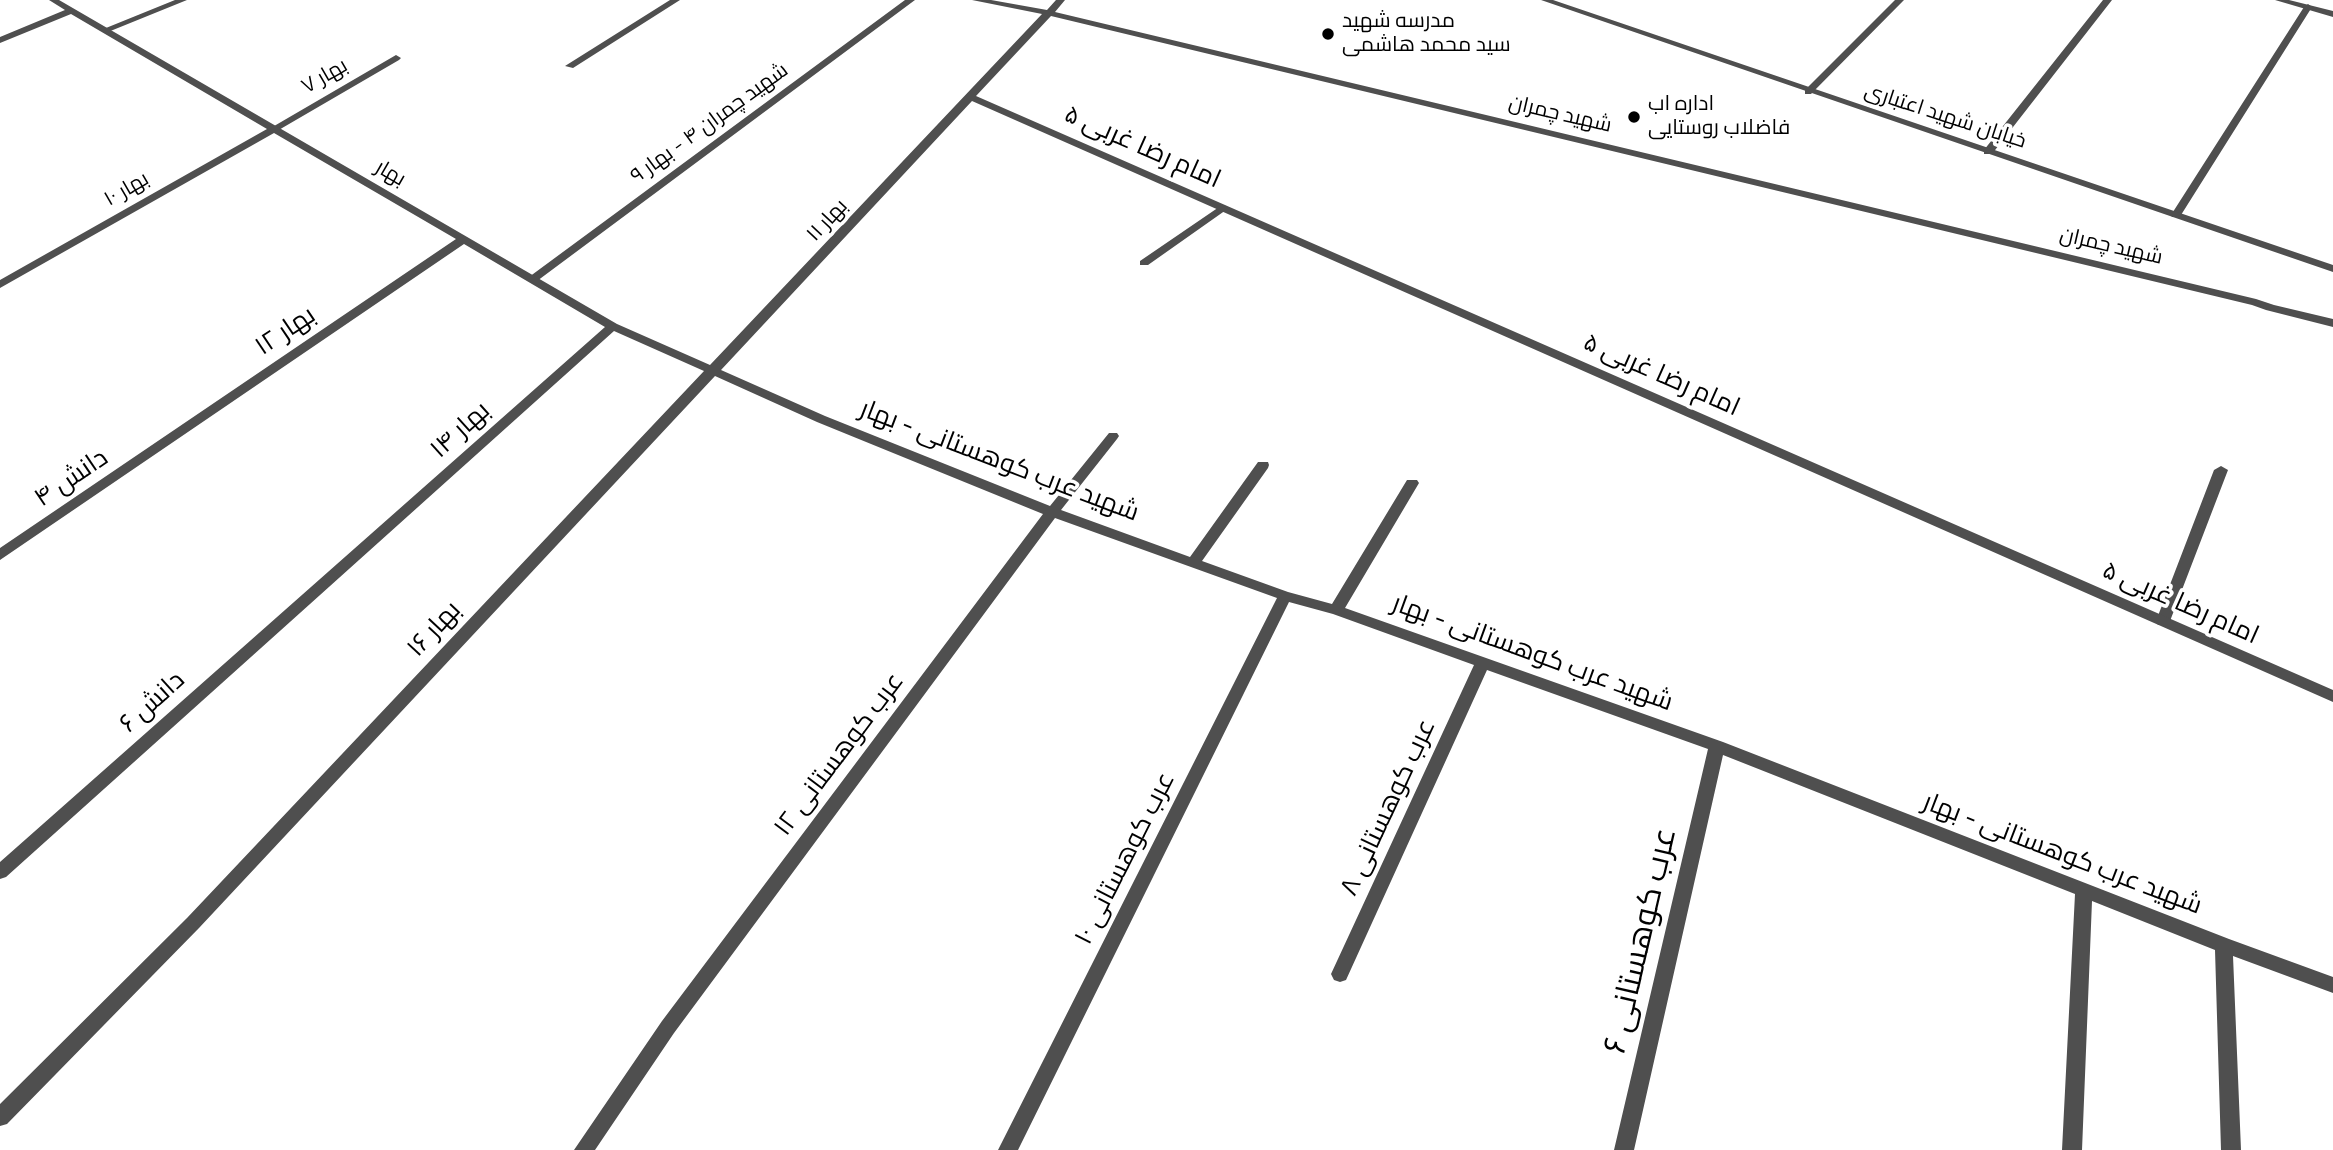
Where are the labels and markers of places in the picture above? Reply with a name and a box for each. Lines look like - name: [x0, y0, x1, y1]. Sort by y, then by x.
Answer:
- place label: مدرسه شهید سید محمد هاشمی: [1342, 9, 1511, 59]
- marker: مدرسه شهید سید محمد هاشمی: [1320, 26, 1336, 42]
- place label: اداره اب فاضلاب روستایی: [1648, 92, 1790, 142]
- marker: اداره اب فاضلاب روستایی: [1626, 109, 1642, 125]

